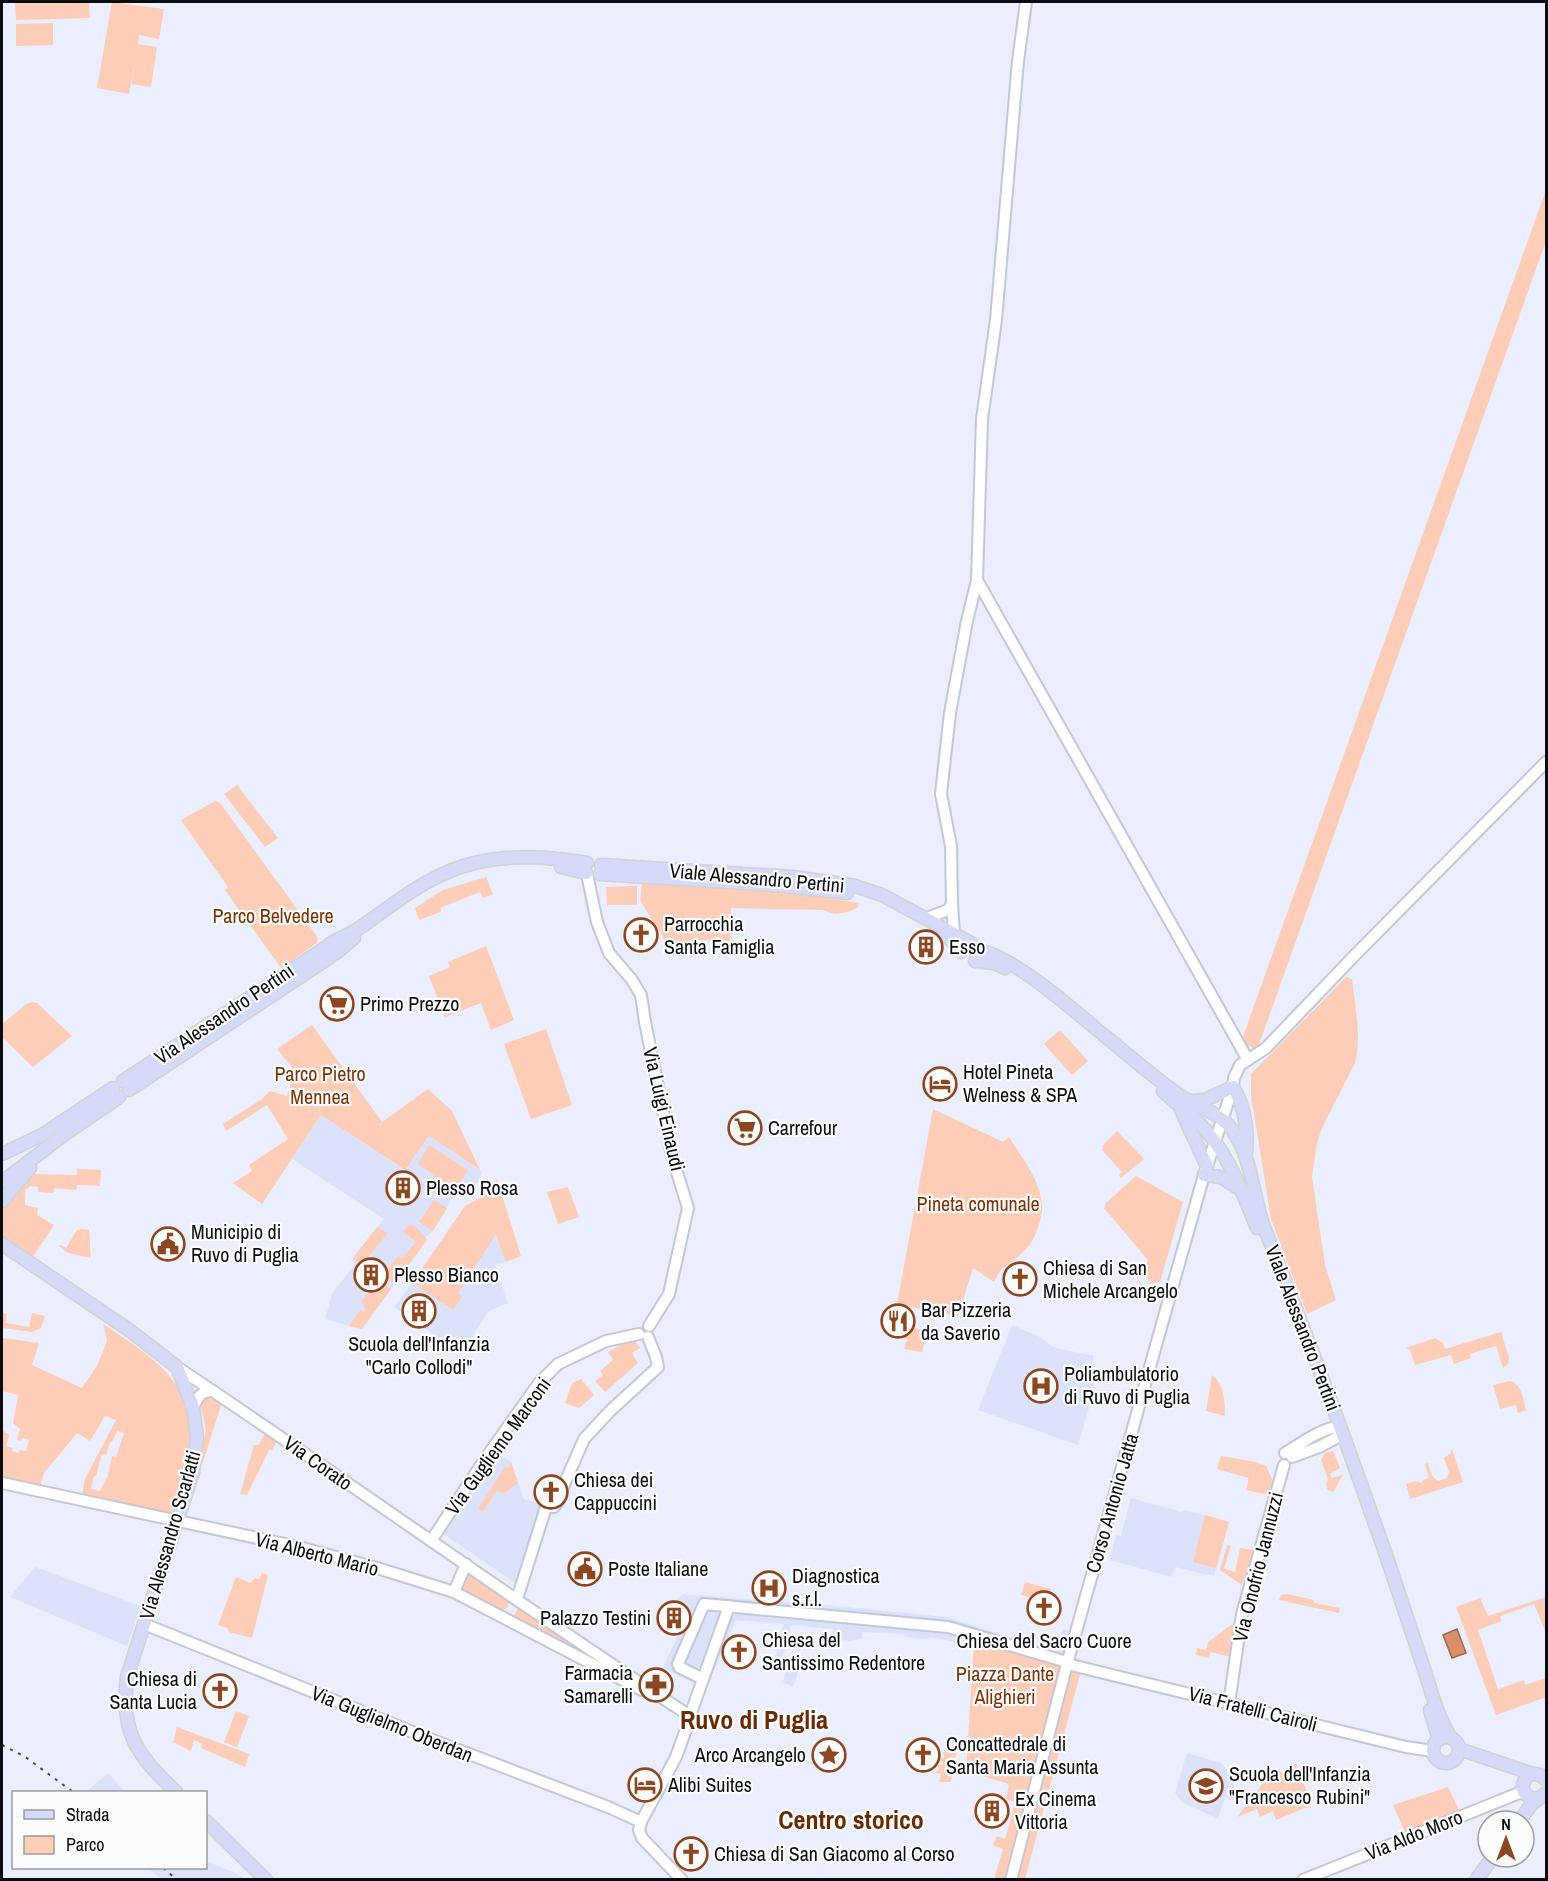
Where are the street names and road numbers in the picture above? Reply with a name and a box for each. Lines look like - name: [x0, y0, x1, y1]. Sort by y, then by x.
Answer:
- street label: Viale Alessandro Pertini: [668, 856, 846, 899]
- street label: Via Alessandro Pertini: [149, 957, 299, 1070]
- street label: Via Luigi Einaudi: [637, 1044, 692, 1174]
- street label: Viale Alessandro Pertini: [1259, 1241, 1348, 1415]
- street label: Via Gugliemo Marconi: [439, 1372, 557, 1520]
- street label: Via Corato: [279, 1429, 358, 1496]
- street label: Corso Antonio Jatta: [1079, 1430, 1144, 1576]
- street label: Via Alessandro Scarlatti: [132, 1447, 207, 1623]
- street label: Via Onofrio Jannuzzi: [1226, 1489, 1289, 1645]
- street label: Via Alberto Mario: [253, 1525, 382, 1582]
- street label: Via Guglielmo Oberdan: [307, 1679, 477, 1768]
- street label: Via Fratelli Cairoli: [1186, 1679, 1320, 1738]
- street label: Via Aldo Moro: [1361, 1803, 1467, 1866]

